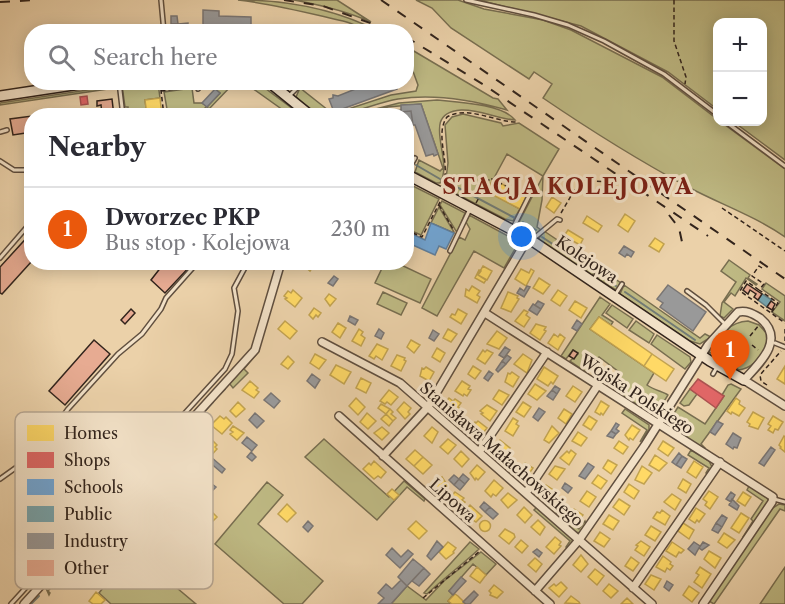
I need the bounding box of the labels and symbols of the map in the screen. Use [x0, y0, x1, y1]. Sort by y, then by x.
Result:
district label: STACJA KOLEJOWA [442, 173, 694, 200]
your location [507, 222, 536, 251]
street label: Kolejowa [552, 231, 622, 287]
pin: 1 [710, 330, 750, 380]
street label: Wojska Polskiego [575, 349, 698, 438]
street label: Stanisława Małachowskiego [416, 377, 588, 531]
legend [15, 412, 213, 589]
text: Homes [64, 423, 118, 443]
text: Shops [64, 450, 110, 470]
street label: Lipowa [426, 474, 481, 526]
text: Schools [64, 477, 123, 497]
text: Public [64, 504, 112, 524]
text: Industry [64, 531, 129, 551]
text: Other [64, 558, 109, 578]

